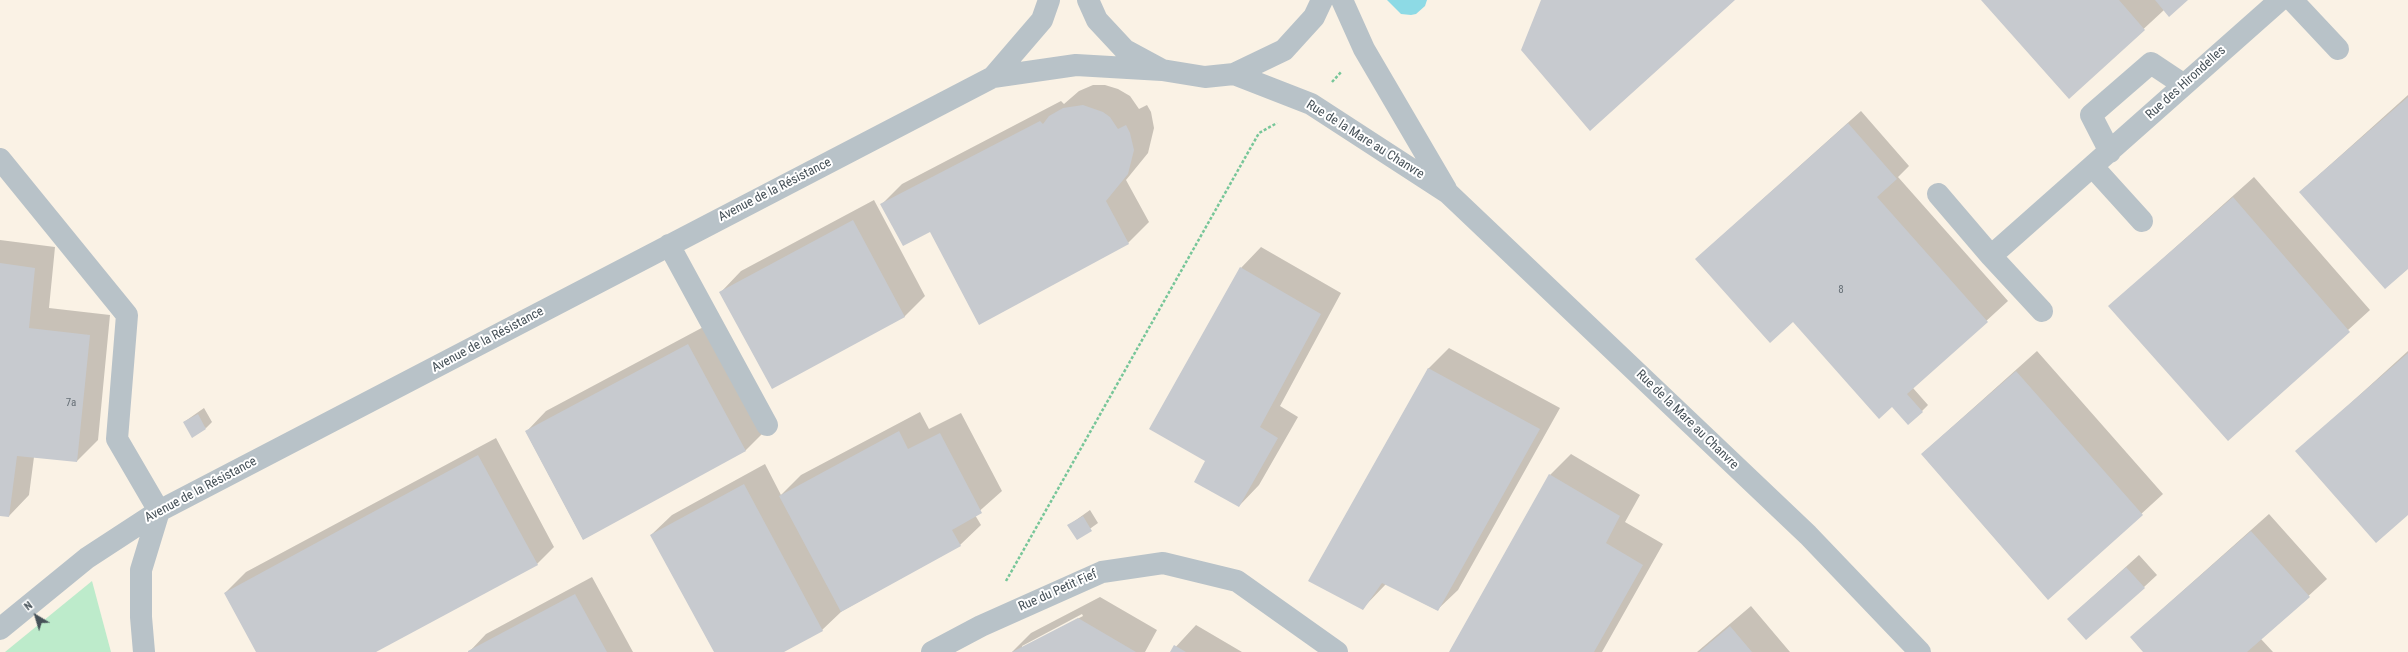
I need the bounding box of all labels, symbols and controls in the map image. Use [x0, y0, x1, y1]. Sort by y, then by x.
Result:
street label: Rue des Hirondelles [2143, 43, 2229, 123]
street label: Rue de la Mare au Chanvre [1303, 97, 1427, 183]
street label: Avenue de la Résistance [716, 155, 834, 225]
house number: 8 [1838, 283, 1844, 297]
street label: Avenue de la Résistance [429, 304, 547, 376]
street label: Rue de la Mare au Chanvre [1633, 367, 1741, 473]
house number: 7a [66, 396, 76, 410]
street label: Avenue de la Résistance [142, 454, 260, 526]
street label: Rue du Petit Fief [1016, 567, 1100, 615]
north arrow [16, 596, 56, 636]
text: N [22, 599, 35, 613]

